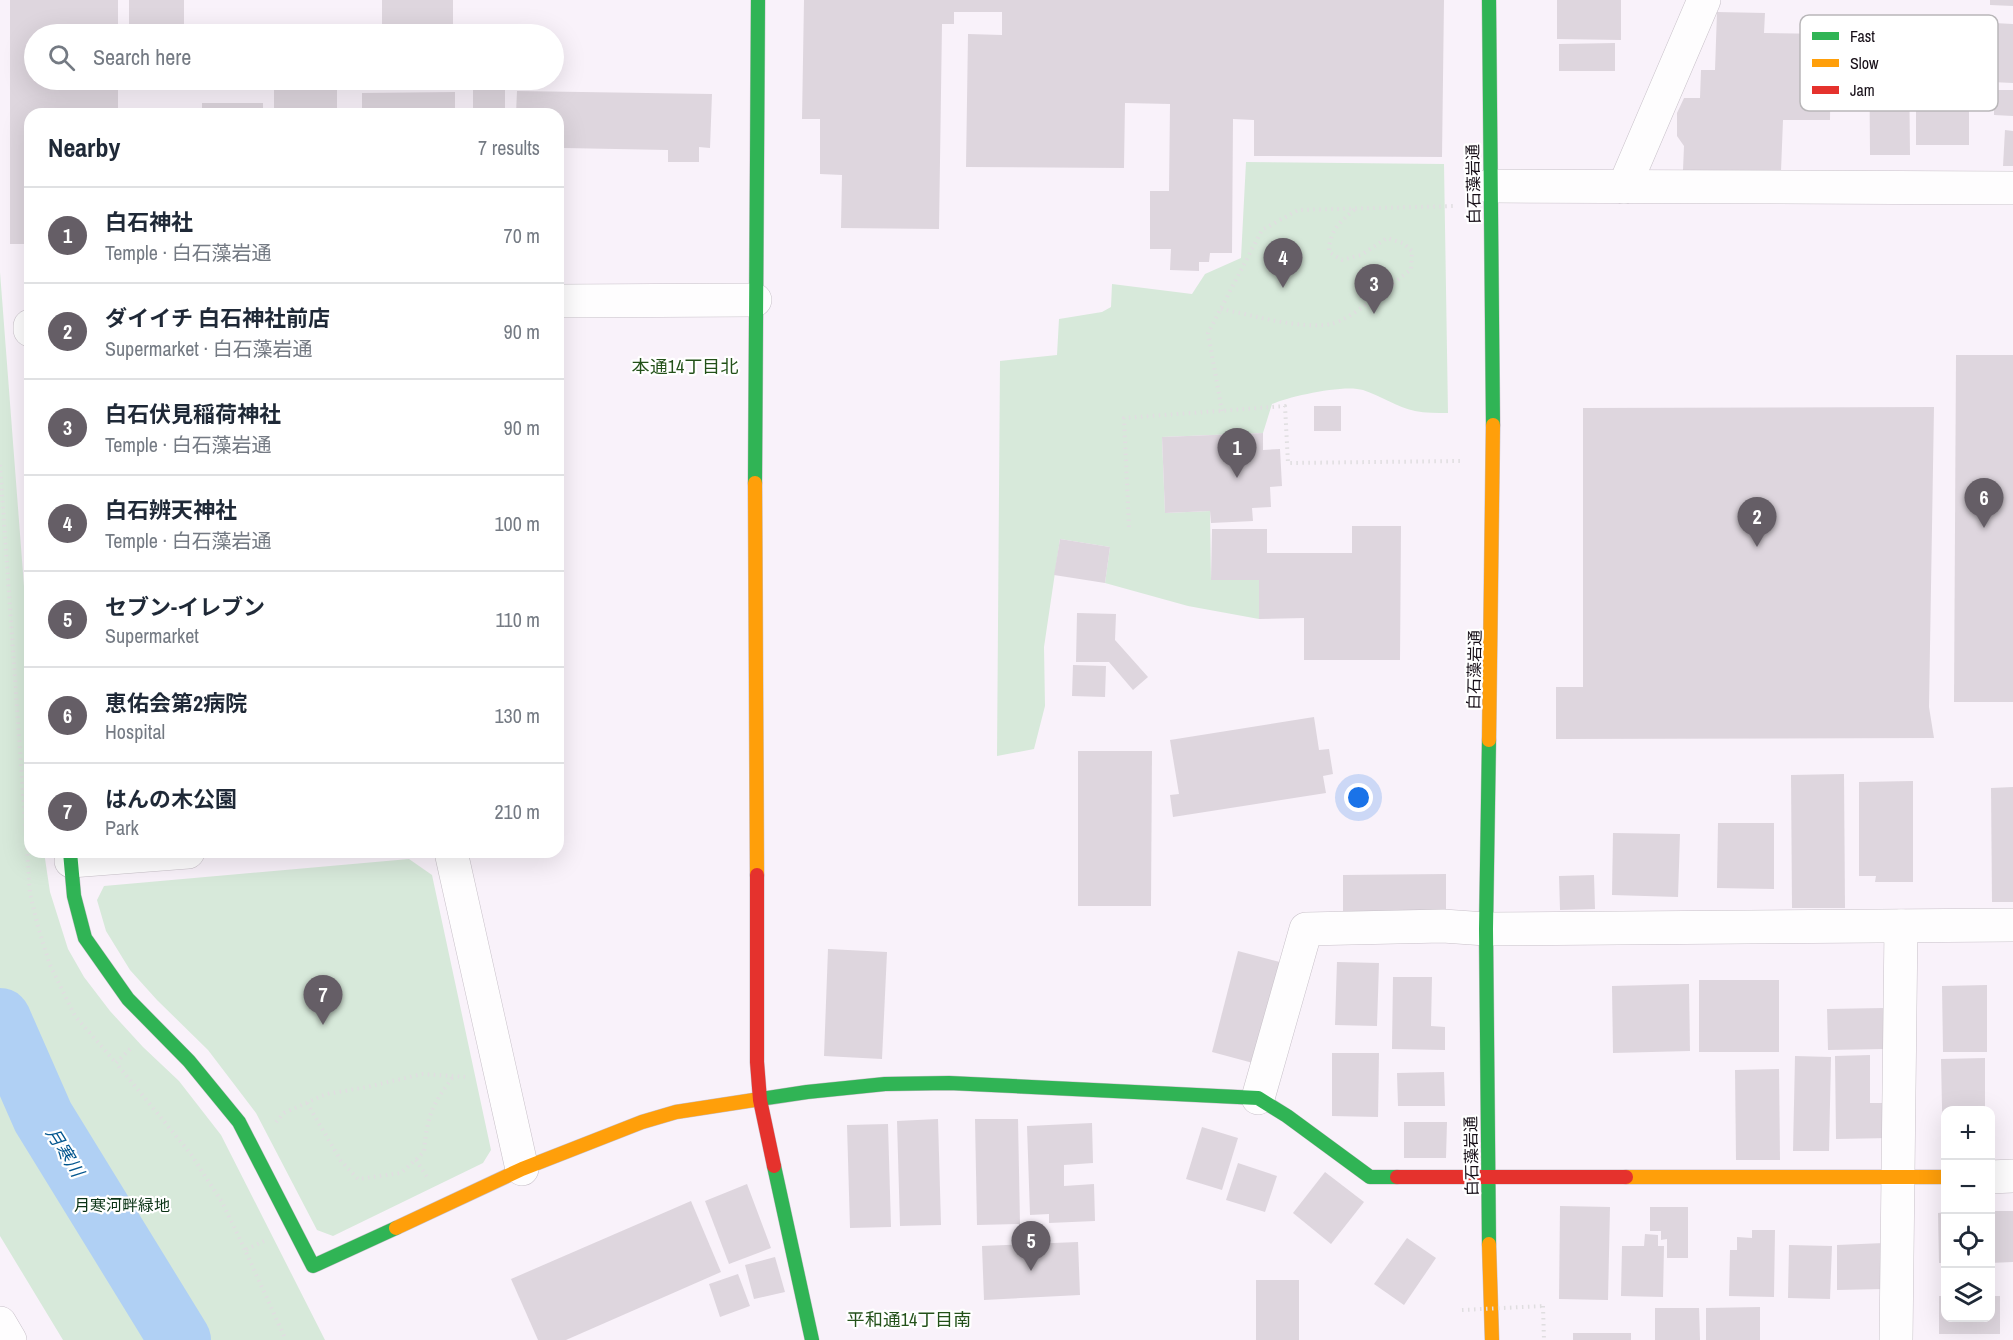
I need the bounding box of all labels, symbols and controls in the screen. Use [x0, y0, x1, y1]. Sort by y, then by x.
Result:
legend [1800, 15, 1998, 111]
search box [24, 24, 564, 90]
text: Fast [1850, 25, 1875, 47]
icon: search [45, 41, 78, 74]
text: Search here [93, 42, 191, 72]
text: Slow [1850, 52, 1879, 74]
text: Jam [1850, 79, 1875, 101]
text: Nearby [48, 130, 120, 165]
text: 7 results [478, 134, 540, 161]
street label: 白石藻岩通 [1461, 144, 1485, 224]
text: 白石神社 [105, 207, 193, 237]
text: 1 [63, 222, 72, 249]
text: 70 m [504, 222, 540, 249]
pin: 4 [1264, 238, 1302, 288]
text: Temple · 白石藻岩通 [105, 239, 272, 266]
pin: 3 [1354, 264, 1394, 314]
text: ダイイチ 白石神社前店 [105, 303, 330, 333]
text: 2 [63, 318, 72, 345]
text: 90 m [504, 318, 540, 345]
text: Supermarket · 白石藻岩通 [105, 335, 313, 362]
district label: 本通14丁目北 [632, 354, 738, 379]
text: 白石伏見稲荷神社 [105, 399, 281, 429]
text: 3 [63, 414, 72, 441]
text: 90 m [504, 414, 540, 441]
pin: 1 [1218, 428, 1256, 478]
text: Temple · 白石藻岩通 [105, 431, 272, 458]
pin: 6 [1964, 478, 2004, 528]
text: 白石辨天神社 [105, 495, 237, 525]
pin: 2 [1738, 498, 1776, 547]
text: 4 [63, 510, 72, 537]
text: 100 m [494, 510, 540, 537]
text: Temple · 白石藻岩通 [105, 527, 272, 554]
text: セブン-イレブン [105, 592, 265, 622]
text: 5 [63, 606, 72, 633]
text: 110 m [496, 606, 540, 633]
text: Supermarket [105, 622, 199, 649]
street label: 白石藻岩通 [1462, 630, 1486, 710]
text: 恵佑会第2病院 [105, 688, 247, 718]
text: 6 [63, 702, 72, 729]
text: 130 m [494, 702, 540, 729]
text: Hospital [105, 718, 165, 745]
your location [1344, 783, 1373, 812]
text: はんの木公園 [105, 784, 237, 814]
text: 7 [63, 798, 72, 825]
text: 210 m [494, 798, 540, 825]
text: Park [105, 814, 139, 841]
pin: 7 [304, 976, 342, 1025]
map controls [1941, 1106, 1995, 1322]
button: + [1941, 1106, 1995, 1160]
street label: 白石藻岩通 [1459, 1116, 1483, 1196]
water label: 月寒川 [40, 1122, 91, 1183]
button: − [1941, 1160, 1995, 1214]
park label: 月寒河畔緑地 [74, 1194, 170, 1216]
button: locate [1941, 1214, 1995, 1268]
pin: 5 [1012, 1222, 1050, 1271]
button: layers [1941, 1268, 1995, 1322]
district label: 平和通14丁目南 [847, 1307, 971, 1332]

